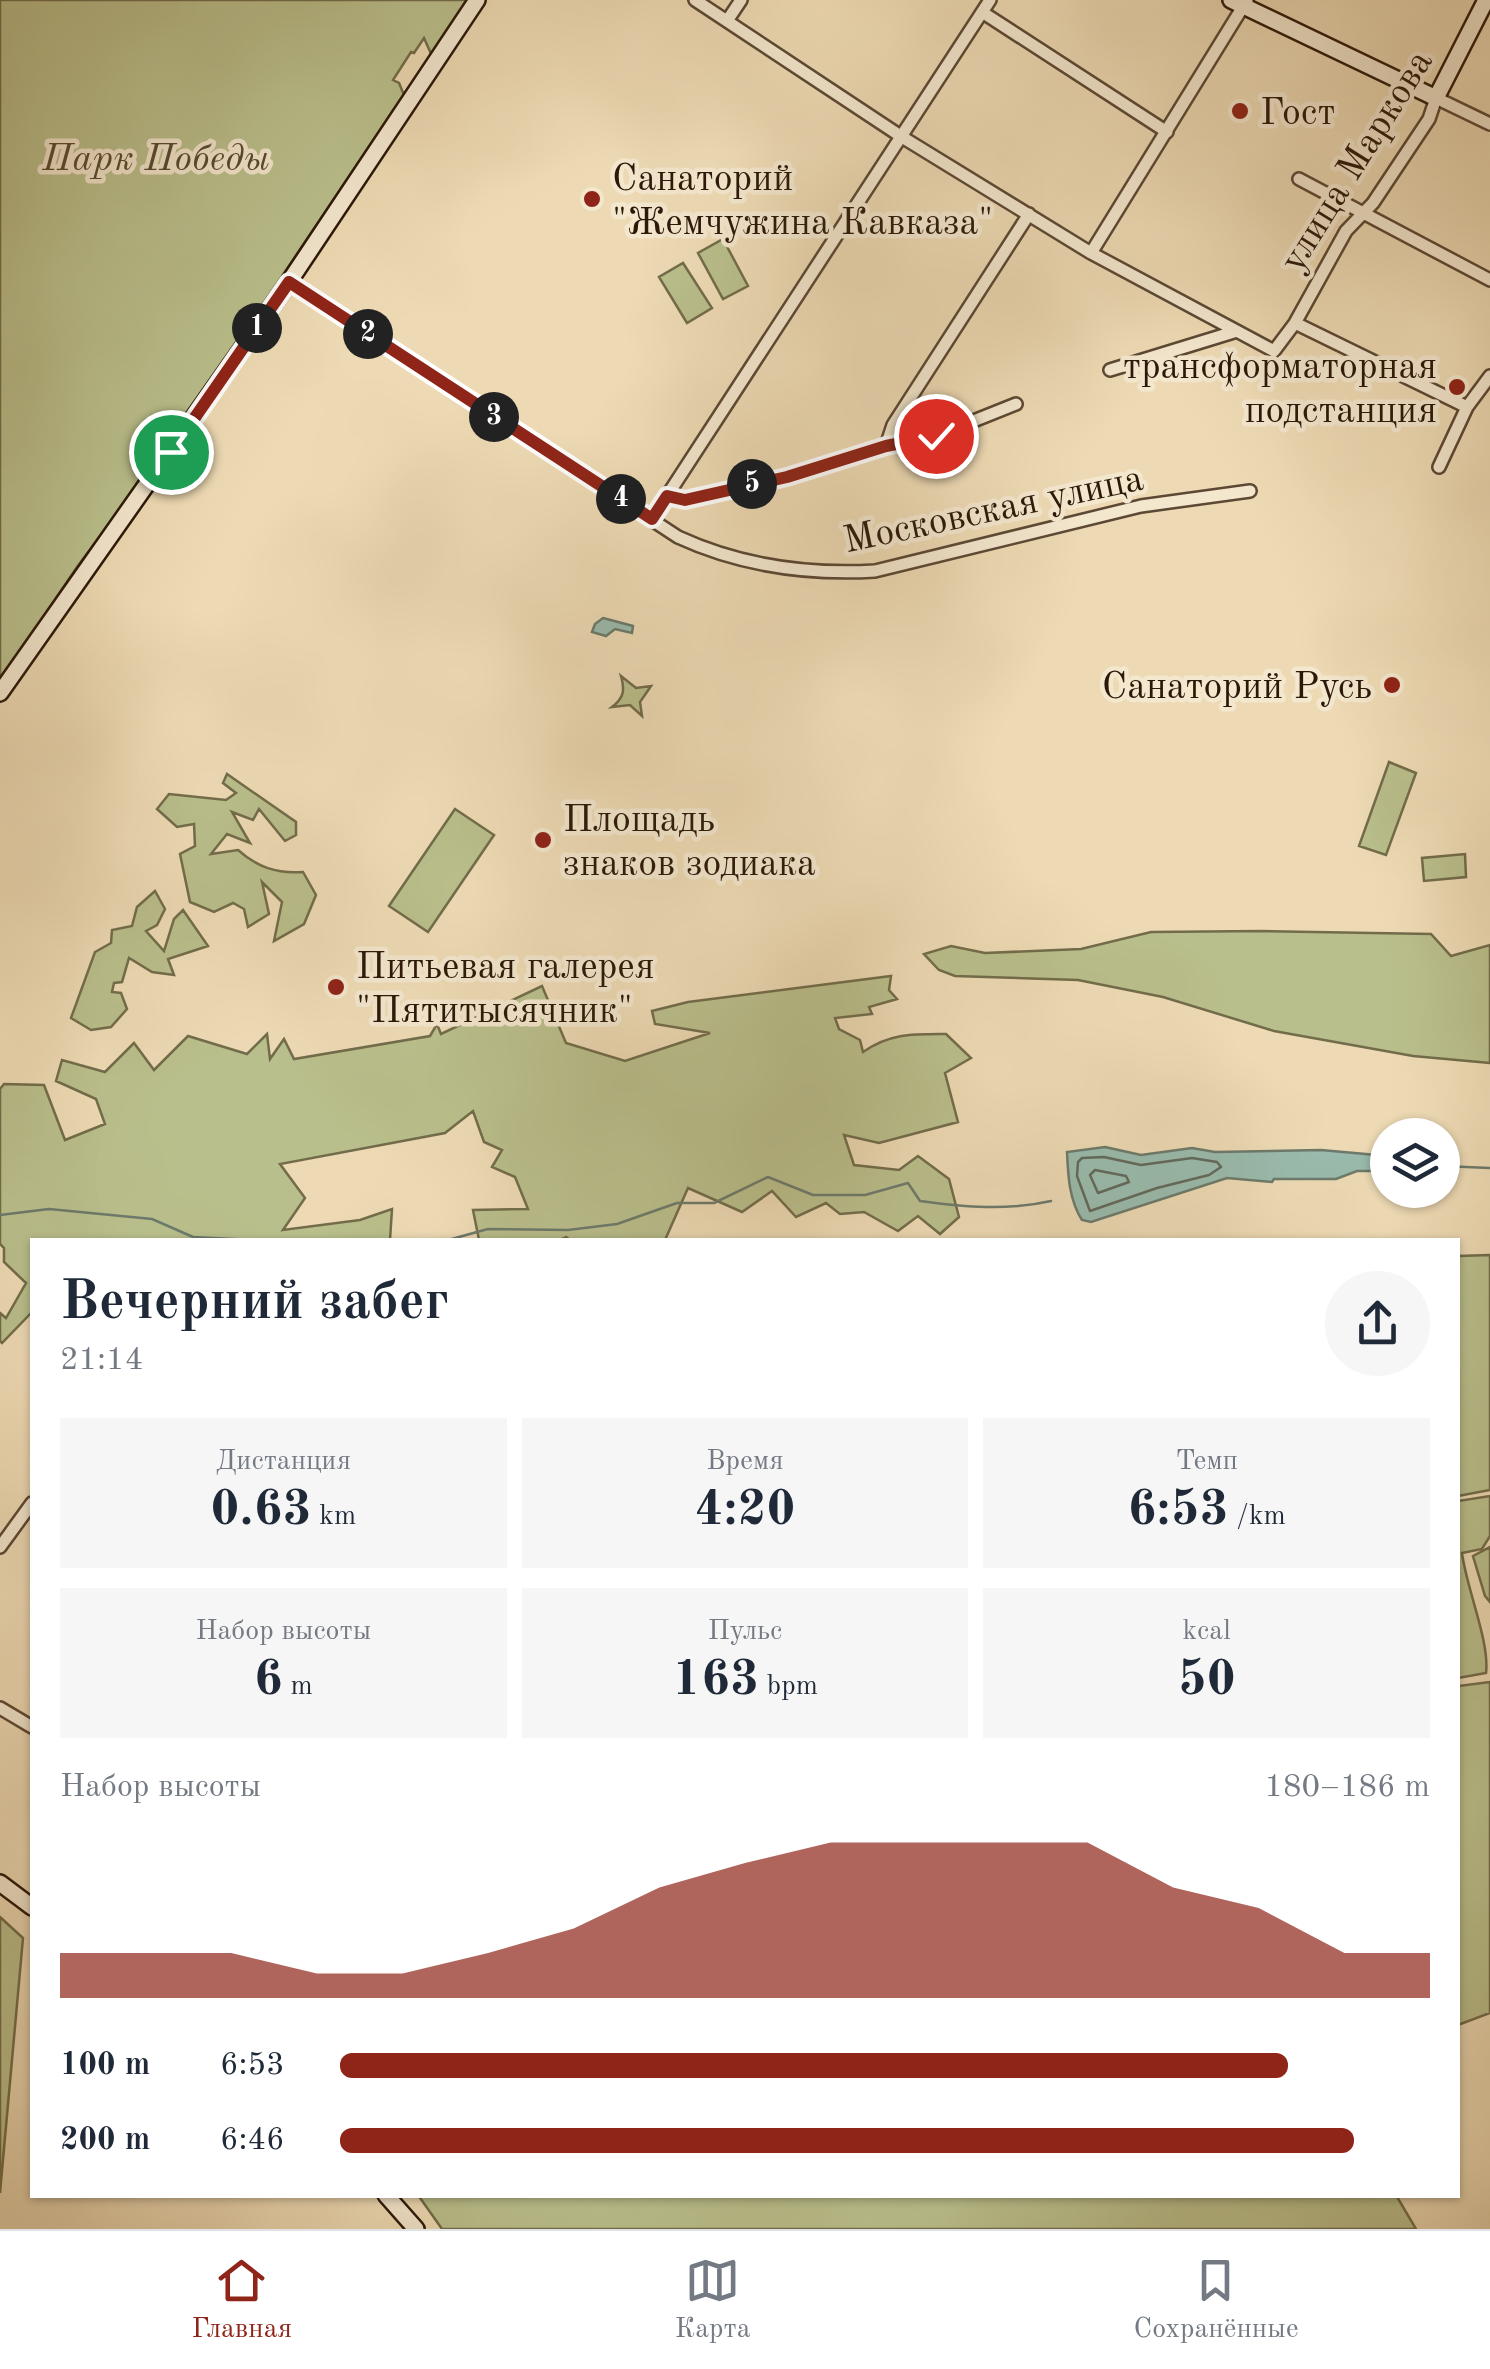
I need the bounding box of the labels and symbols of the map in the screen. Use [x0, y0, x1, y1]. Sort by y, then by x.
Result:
street label: улица Маркова [1274, 44, 1441, 279]
place label: Гост [1260, 95, 1335, 133]
marker: Гост [1229, 100, 1251, 122]
park label: Парк Победы [41, 141, 270, 179]
place label: Санаторий "Жемчужина Кавказа" [612, 161, 993, 243]
marker: Санаторий "Жемчужина Кавказа" [581, 188, 603, 210]
pin: 1 [232, 303, 282, 353]
pin: 2 [343, 309, 393, 359]
place label: трансформаторная подстанция [1123, 349, 1437, 431]
marker: трансформаторная подстанция [1446, 376, 1468, 398]
pin: 3 [469, 392, 519, 442]
pin [894, 394, 979, 479]
pin [129, 410, 214, 495]
pin: 5 [727, 459, 777, 509]
street label: Московская улица [840, 461, 1147, 561]
pin: 4 [596, 474, 646, 524]
place label: Санаторий Русь [1102, 669, 1372, 707]
marker: Санаторий Русь [1381, 674, 1403, 696]
place label: Площадь знаков зодиака [563, 802, 816, 884]
marker: Площадь знаков зодиака [532, 829, 554, 851]
place label: Питьевая галерея "Пятитысячник" [356, 949, 655, 1031]
marker: Питьевая галерея "Пятитысячник" [325, 976, 347, 998]

